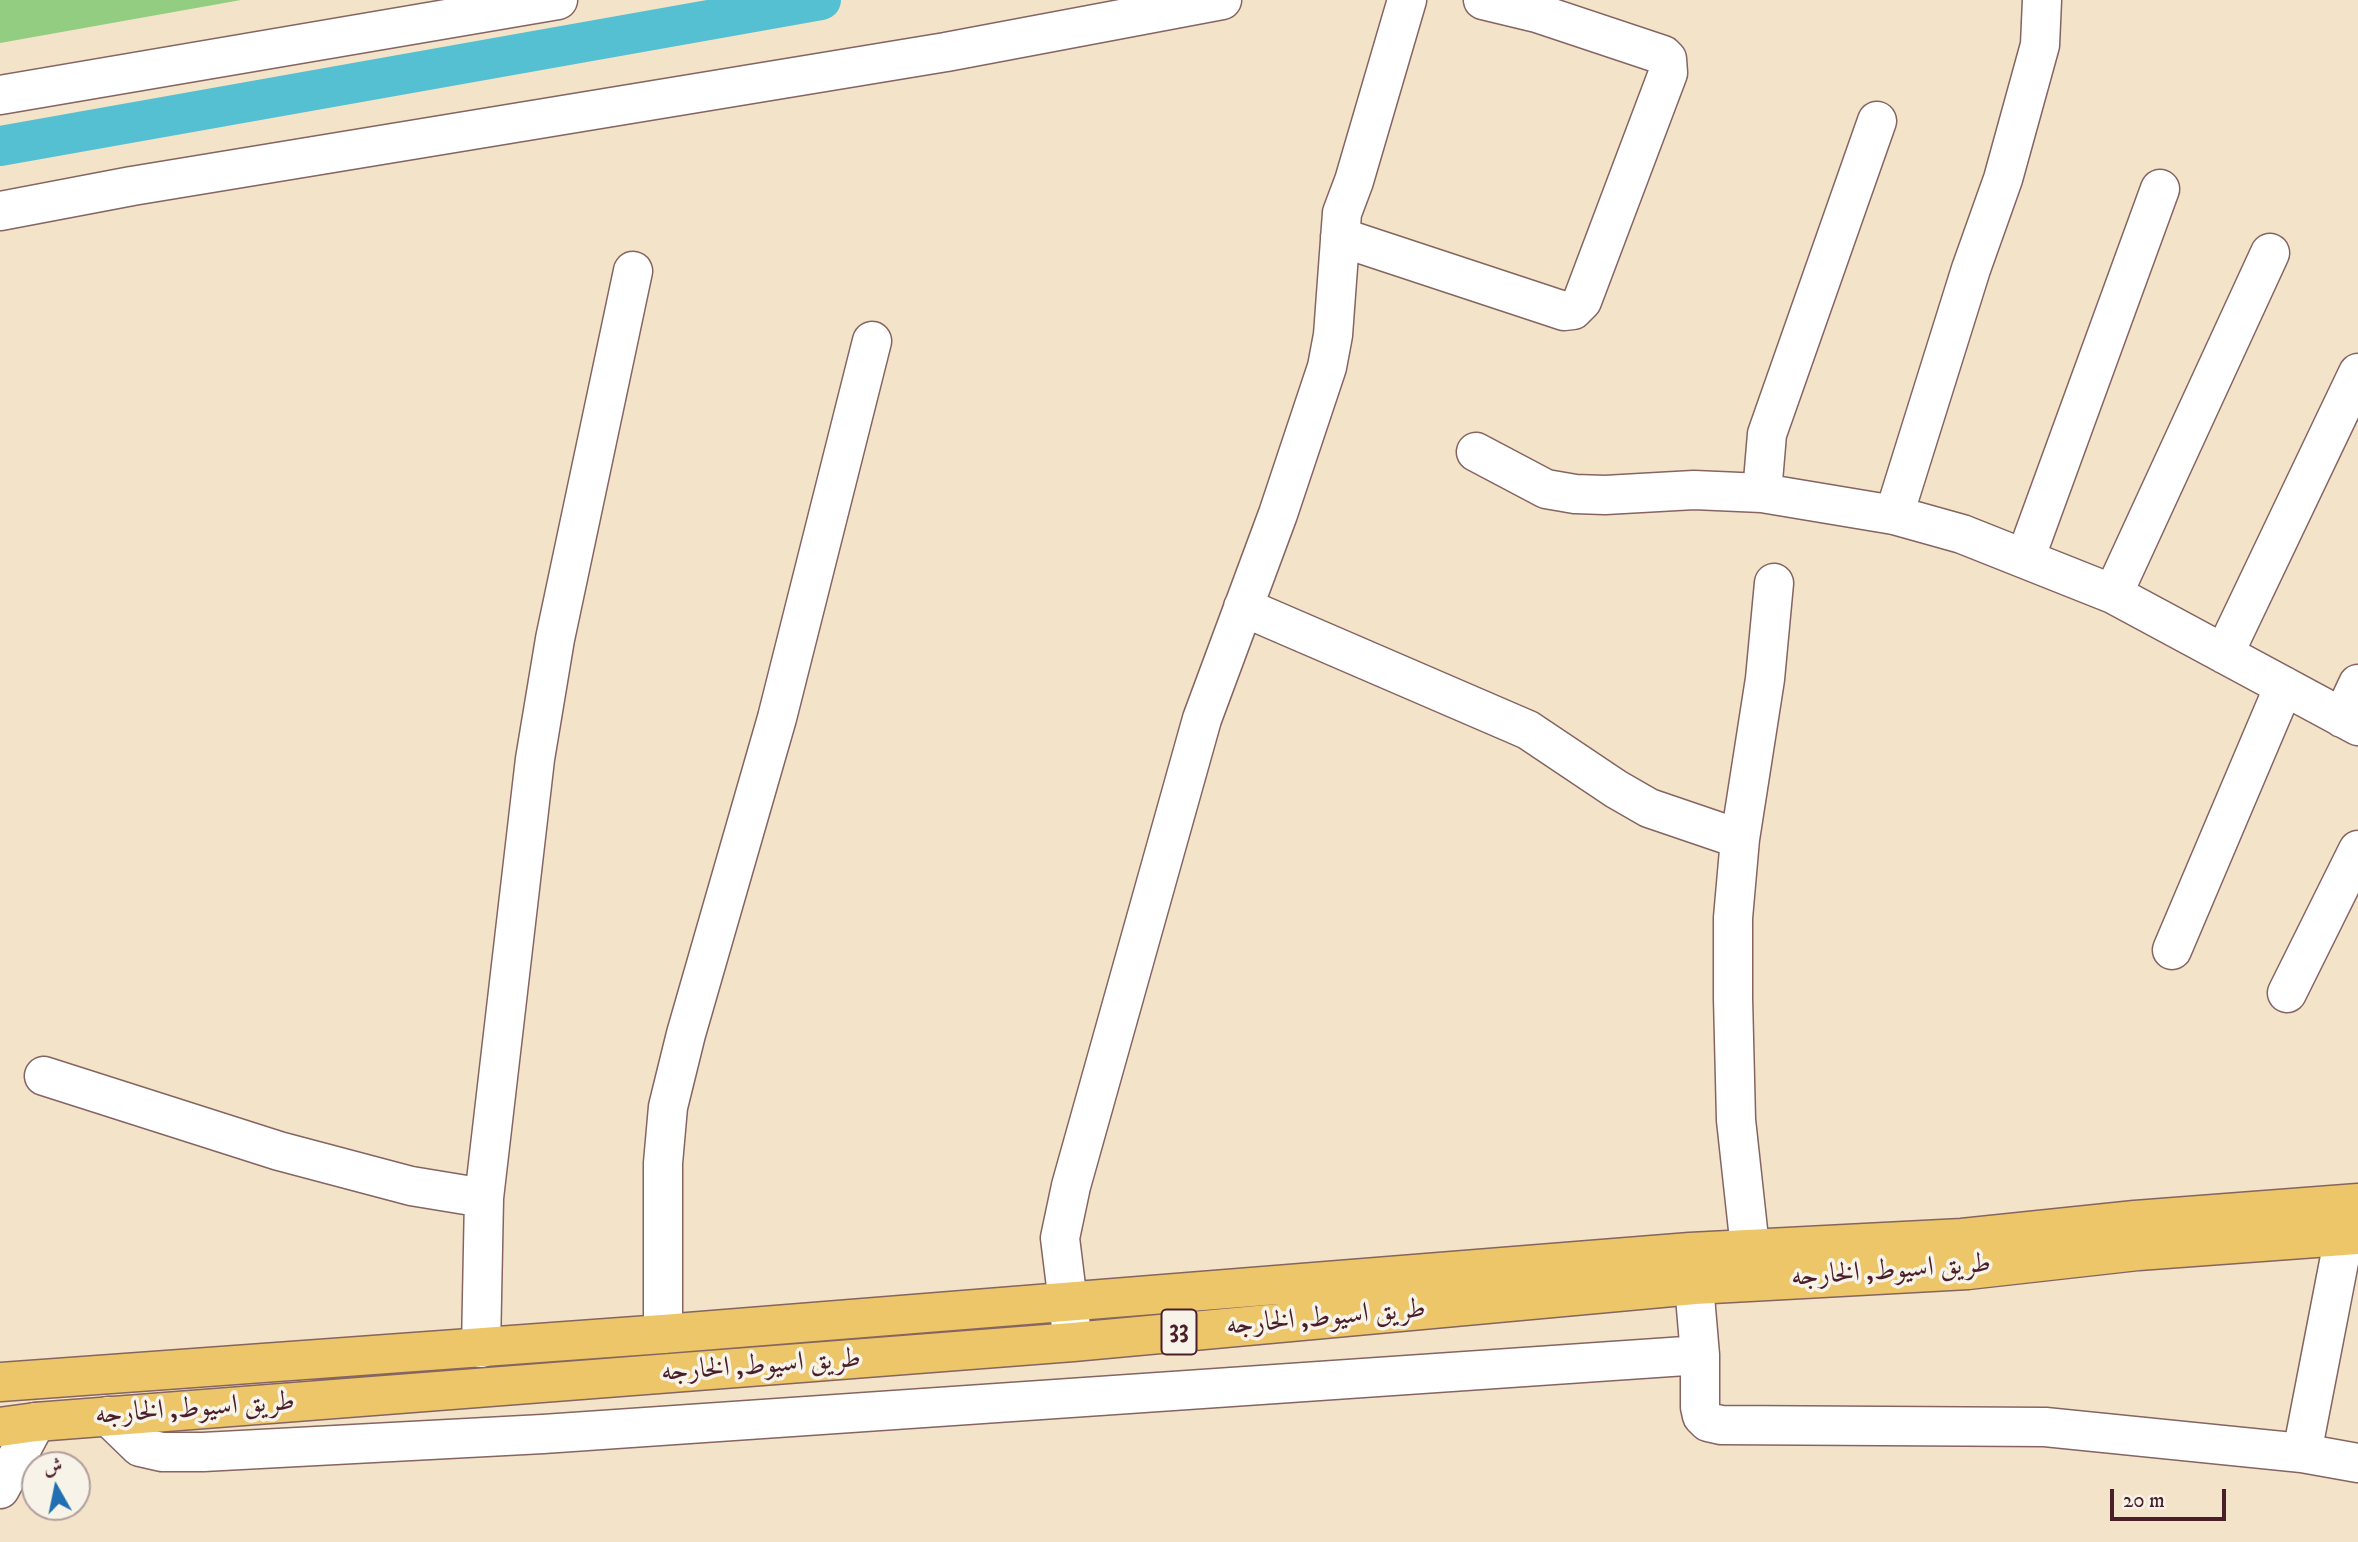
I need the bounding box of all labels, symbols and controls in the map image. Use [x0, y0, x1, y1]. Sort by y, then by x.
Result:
street label: طريق اسيوط, الخارجه [1790, 1248, 1992, 1296]
street label: طريق اسيوط, الخارجه [1225, 1294, 1427, 1344]
road number: 33 [1162, 1310, 1196, 1354]
street label: طريق اسيوط, الخارجه [660, 1343, 862, 1391]
street label: طريق اسيوط, الخارجه [94, 1386, 296, 1434]
north arrow [21, 1451, 91, 1521]
text: ش [42, 1454, 64, 1480]
scale bar [2113, 1476, 2228, 1520]
text: 20 m [2123, 1488, 2165, 1514]

